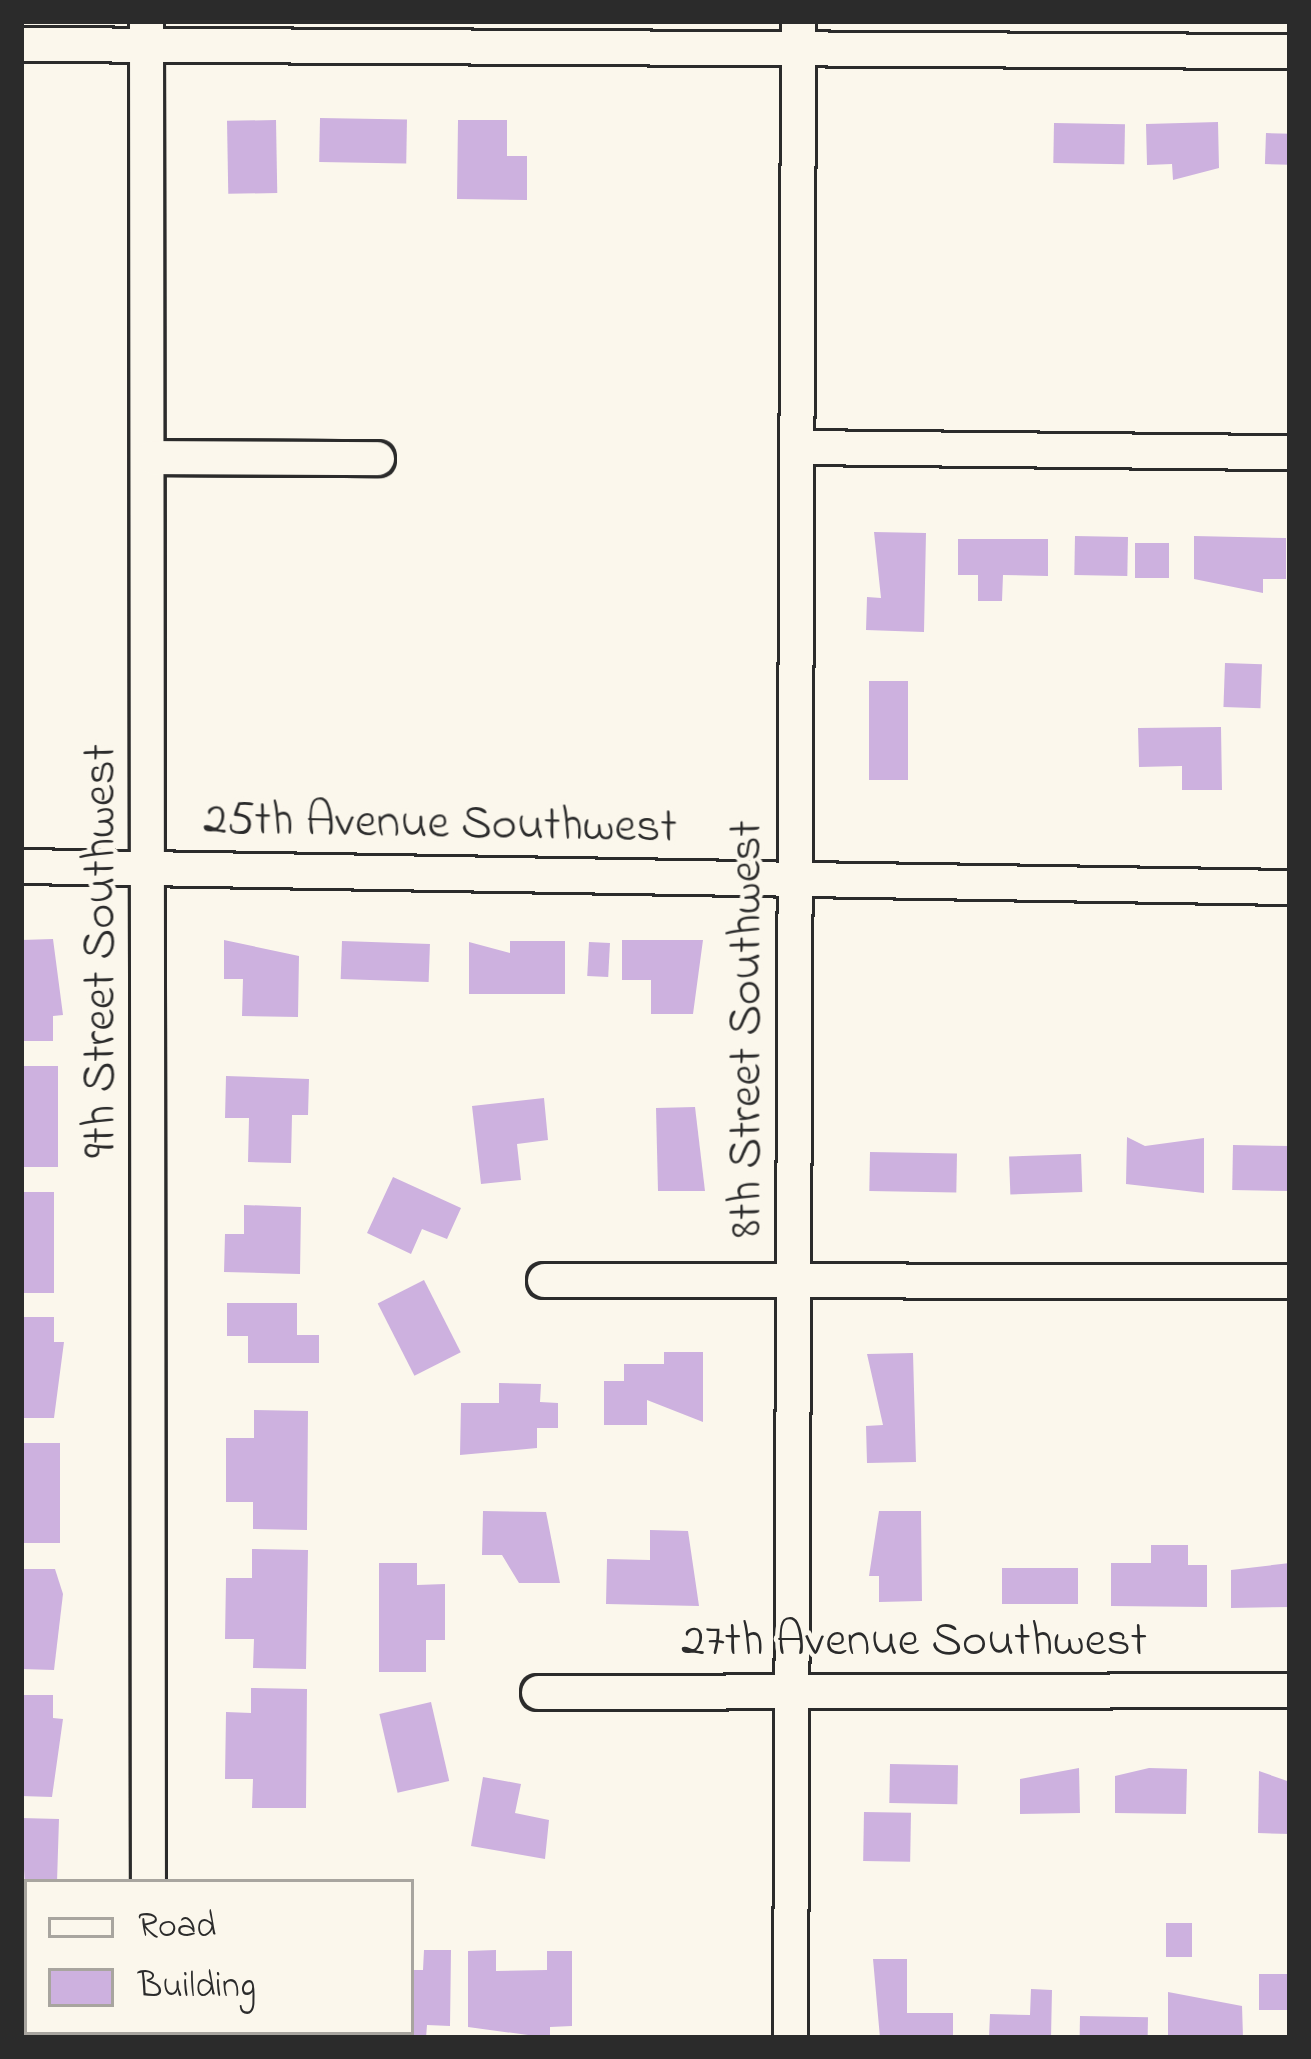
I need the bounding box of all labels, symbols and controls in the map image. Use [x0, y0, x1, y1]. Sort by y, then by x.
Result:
street label: 9th Street Southwest [73, 744, 131, 1158]
street label: 25th Avenue Southwest [203, 792, 677, 858]
street label: 8th Street Southwest [719, 820, 777, 1238]
street label: 27th Avenue Southwest [681, 1614, 1147, 1672]
legend [24, 1879, 414, 2035]
text: Road [138, 1901, 216, 1954]
text: Building [138, 1961, 256, 2014]

